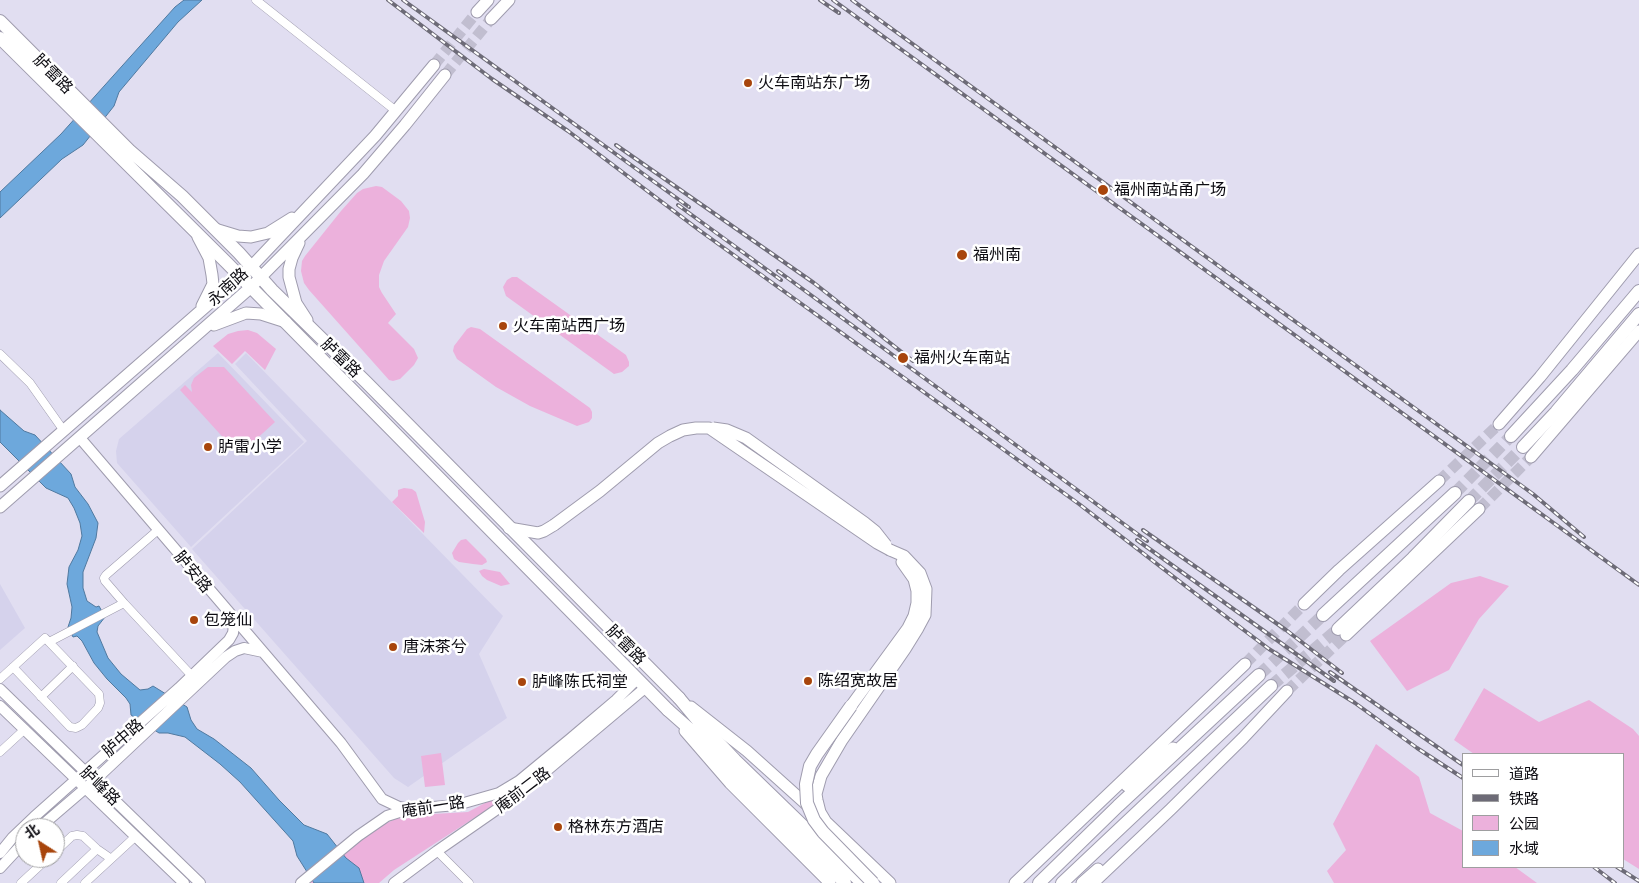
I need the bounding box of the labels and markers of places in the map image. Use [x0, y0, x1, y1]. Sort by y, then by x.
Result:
place label: 火车南站东广场 [758, 73, 870, 93]
marker: 火车南站东广场 [742, 77, 754, 89]
place label: 福州南站甬广场 [1114, 180, 1226, 200]
marker: 福州南站甬广场 [1096, 183, 1110, 197]
place label: 福州南 [973, 245, 1021, 265]
marker: 福州南 [955, 248, 969, 262]
place label: 火车南站西广场 [513, 316, 625, 336]
marker: 火车南站西广场 [497, 320, 509, 332]
place label: 福州火车南站 [914, 348, 1010, 368]
marker: 福州火车南站 [896, 351, 910, 365]
place label: 胪雷小学 [218, 437, 282, 457]
marker: 胪雷小学 [202, 441, 214, 453]
place label: 包笼仙 [204, 610, 252, 630]
marker: 包笼仙 [188, 614, 200, 626]
place label: 唐沫茶兮 [403, 637, 467, 657]
marker: 唐沫茶兮 [387, 641, 399, 653]
place label: 陈绍宽故居 [818, 671, 898, 691]
place label: 胪峰陈氏祠堂 [532, 672, 628, 692]
marker: 陈绍宽故居 [802, 675, 814, 687]
marker: 胪峰陈氏祠堂 [516, 676, 528, 688]
place label: 格林东方酒店 [568, 817, 664, 837]
marker: 格林东方酒店 [552, 821, 564, 833]

